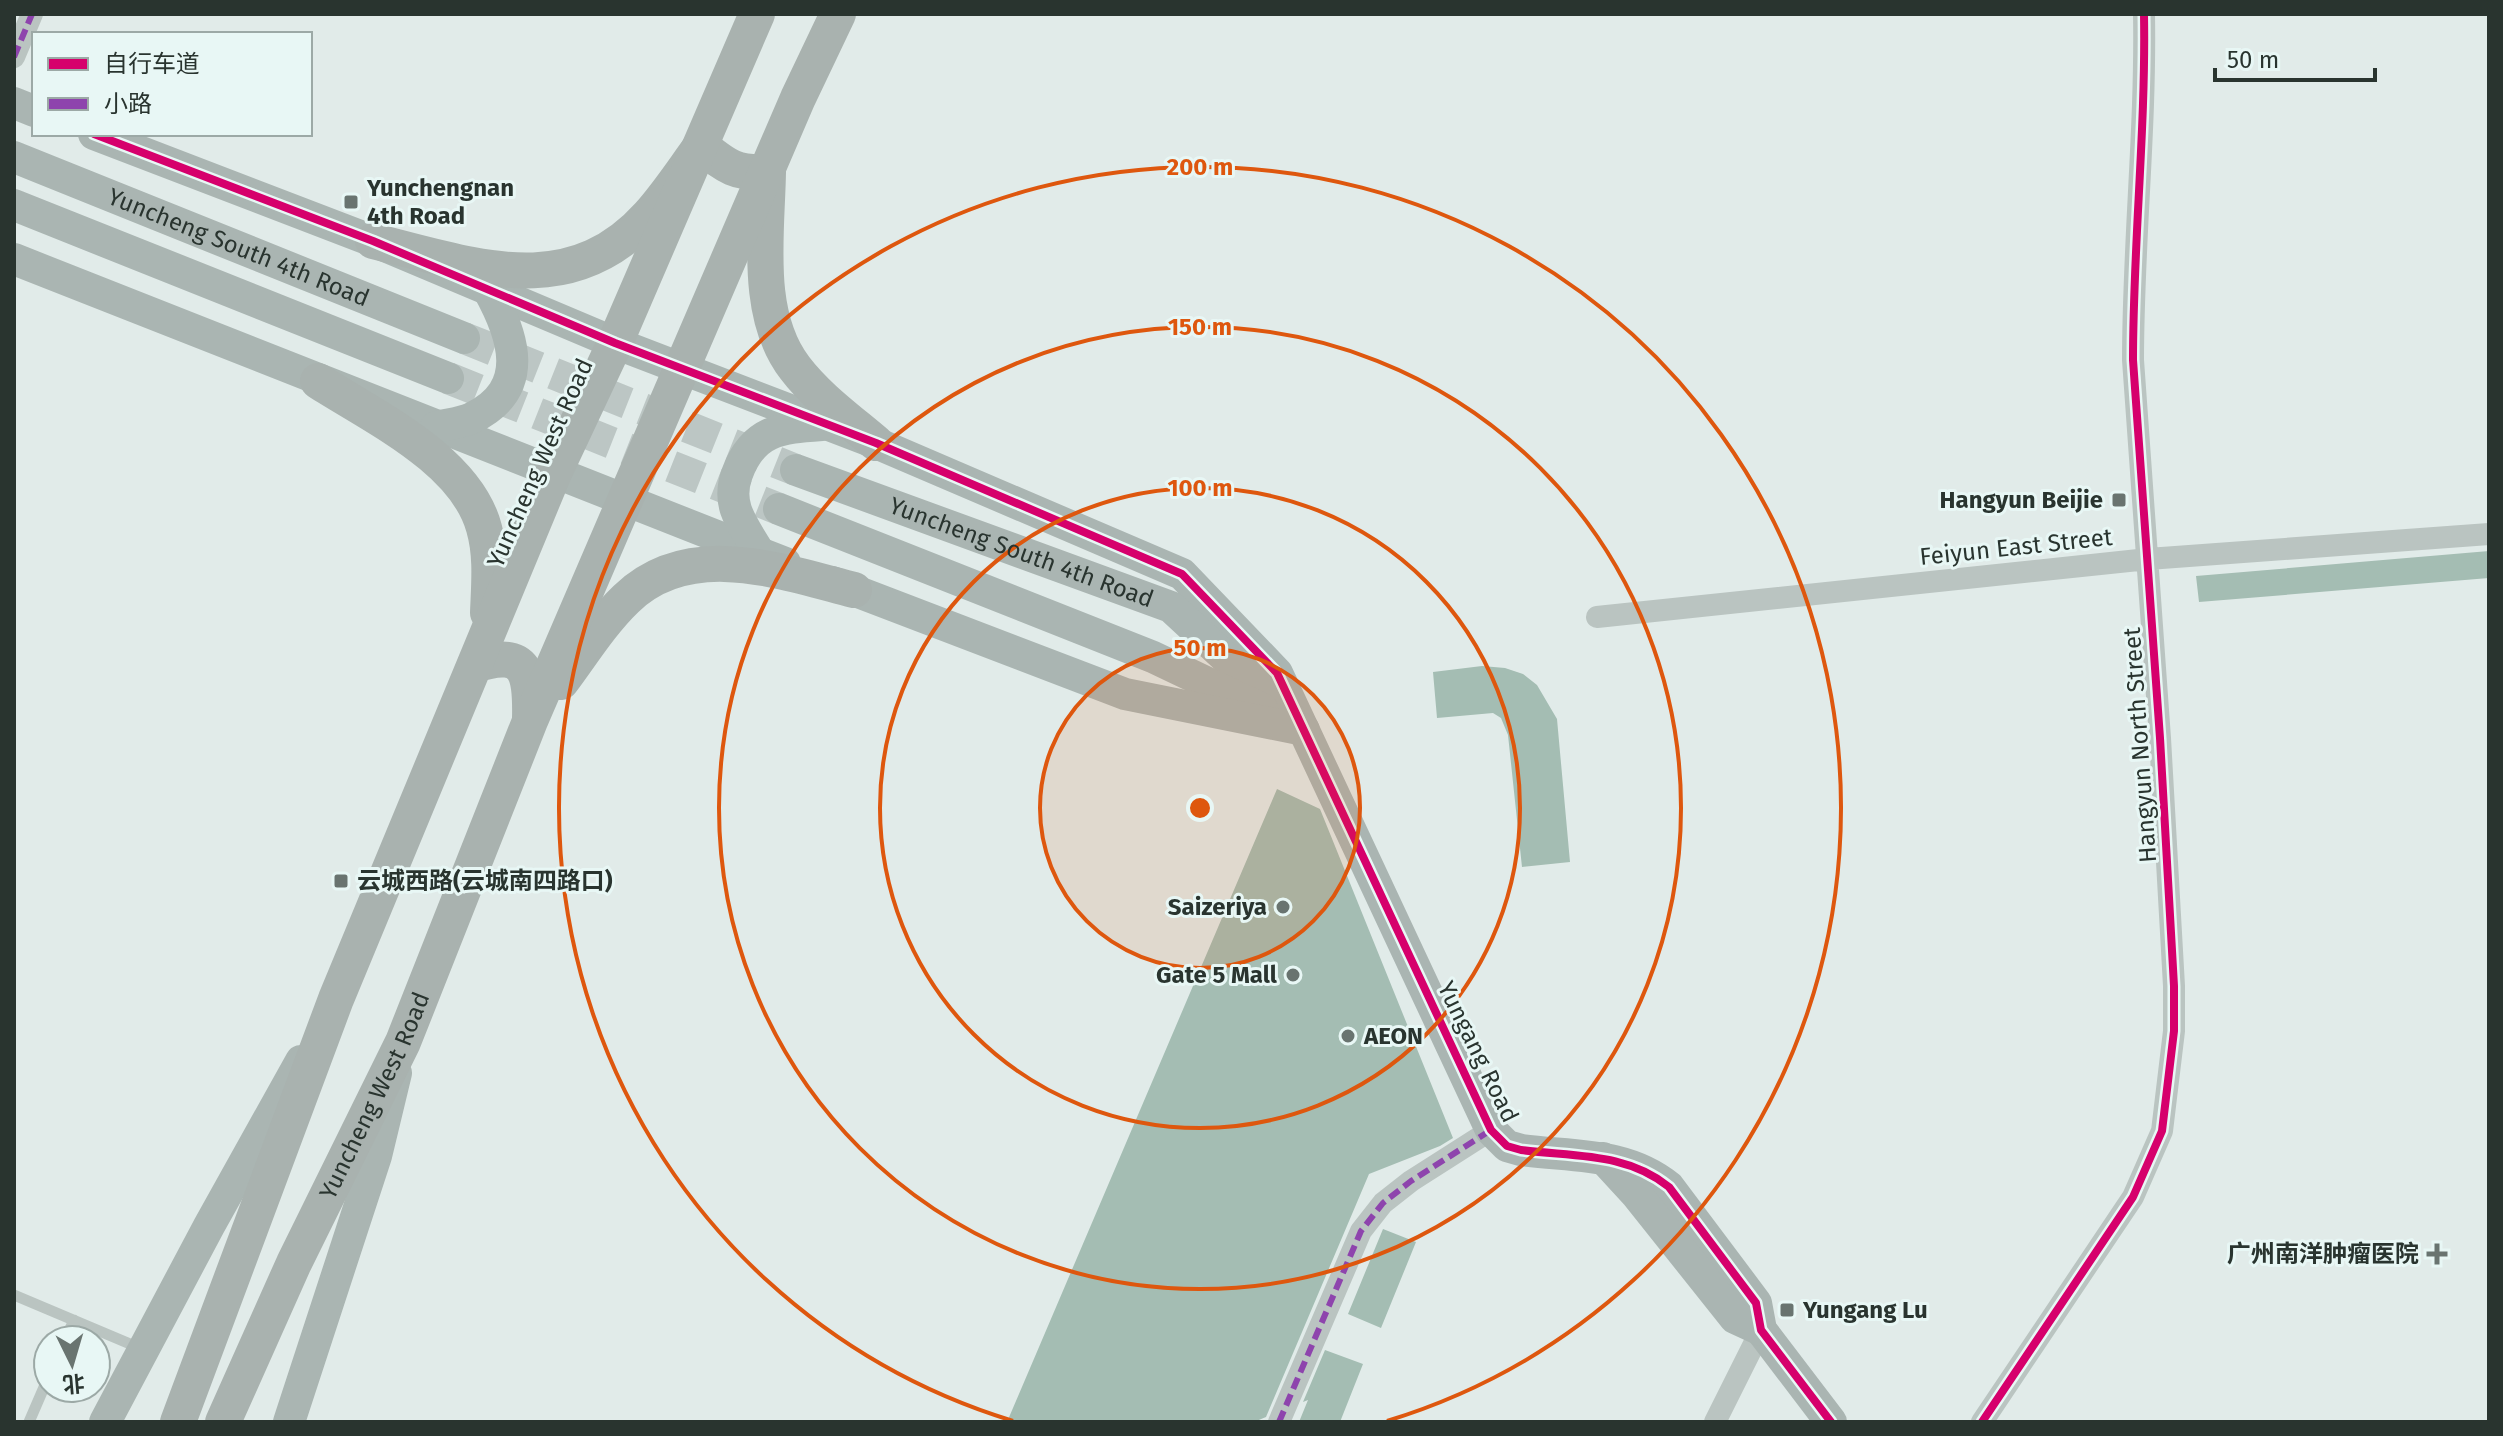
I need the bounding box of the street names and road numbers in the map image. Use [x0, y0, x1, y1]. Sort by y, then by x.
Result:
street label: Yuncheng South 4th Road [104, 182, 373, 312]
street label: Yuncheng West Road [481, 354, 599, 572]
street label: Yuncheng South 4th Road [886, 491, 1157, 613]
street label: Feiyun East Street [1918, 523, 2114, 571]
street label: Hangyun North Street [2118, 626, 2162, 864]
street label: Yungang Road [1432, 977, 1524, 1127]
street label: Yuncheng West Road [314, 988, 435, 1204]

